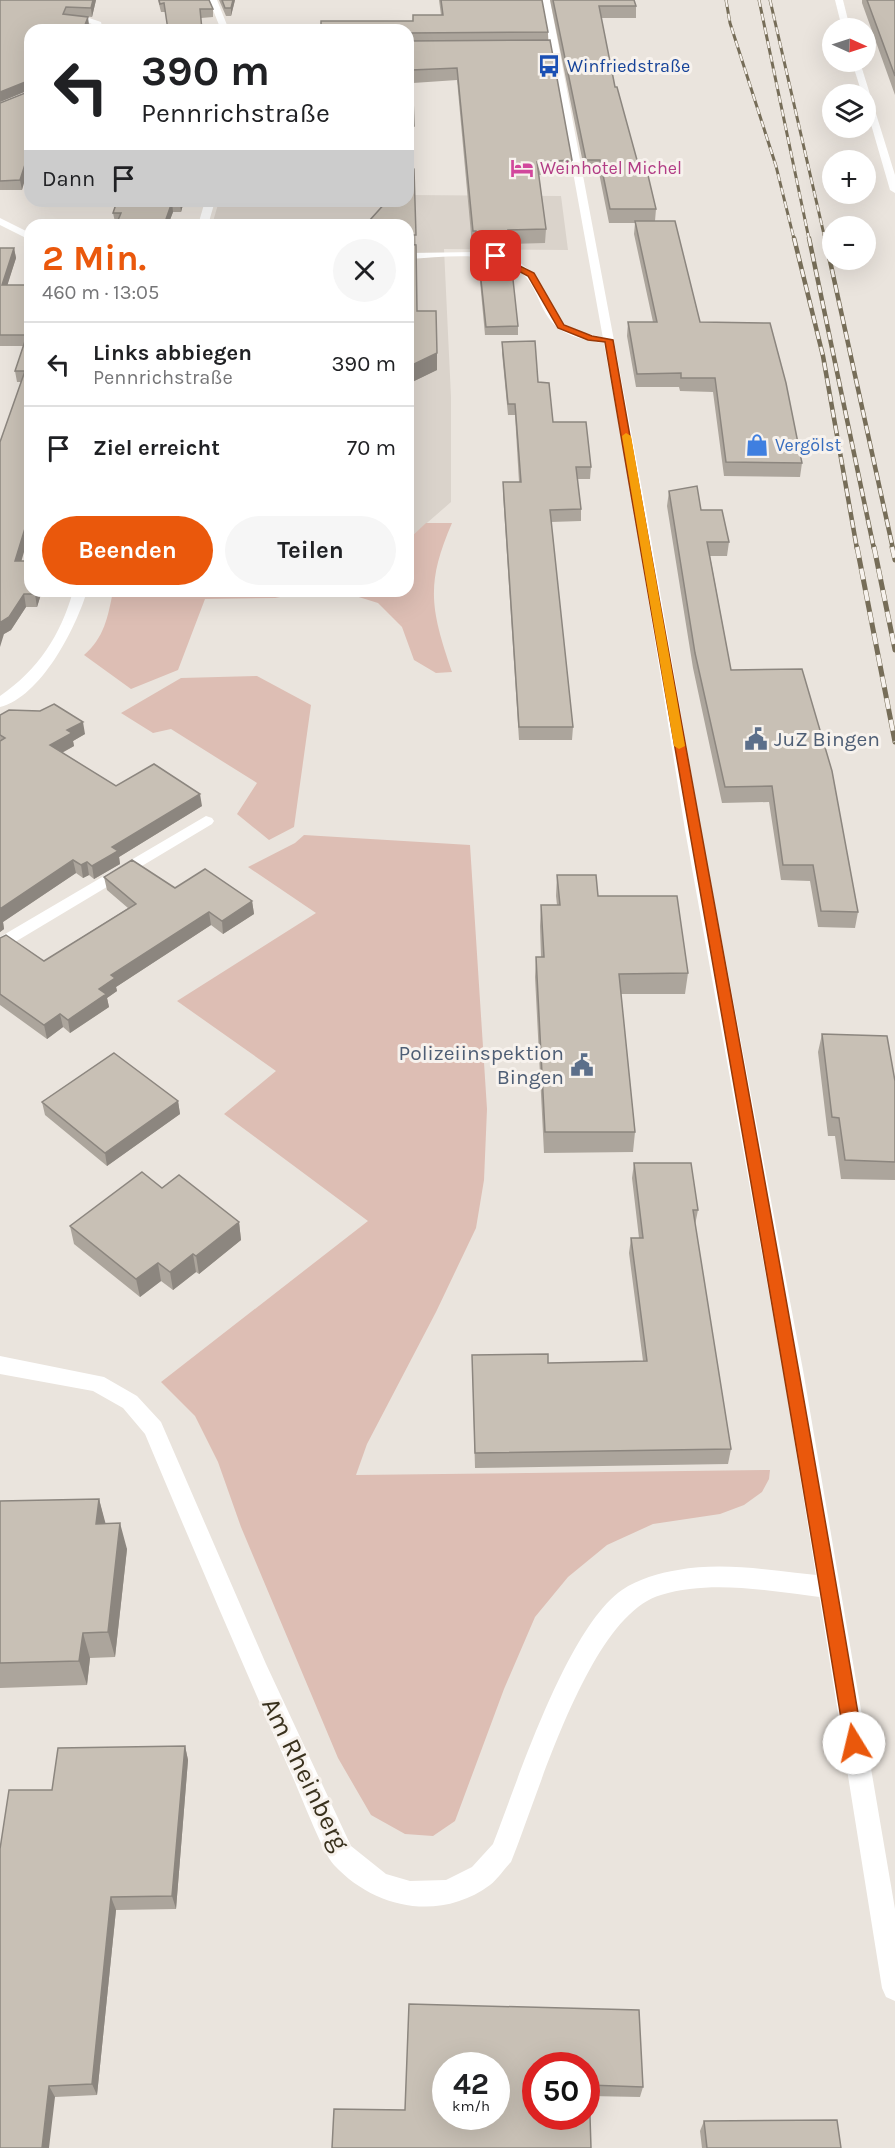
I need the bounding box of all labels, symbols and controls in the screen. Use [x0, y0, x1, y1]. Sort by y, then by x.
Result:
north arrow [822, 18, 876, 72]
map controls [822, 18, 876, 270]
text: 390 m [141, 46, 270, 96]
icon: left [42, 48, 120, 126]
bus stop icon: Winfriedstraße [536, 53, 562, 79]
place label: Winfriedstraße [567, 55, 690, 77]
button: layers [822, 84, 876, 138]
text: Pennrichstraße [141, 97, 330, 129]
button: + [822, 150, 876, 204]
hotel icon: Weinhotel Michel [509, 155, 535, 181]
place label: Weinhotel Michel [540, 157, 682, 179]
icon: arrive [107, 162, 140, 195]
text: Dann [42, 166, 95, 192]
button: − [822, 216, 876, 270]
pin [470, 230, 521, 281]
text: 2 Min. [42, 237, 146, 279]
button: close [333, 239, 396, 302]
icon: arrive [479, 239, 512, 272]
text: 460 m · 13:05 [42, 281, 159, 304]
text: Links abbiegen [93, 340, 252, 366]
icon: left [42, 348, 75, 381]
text: 390 m [331, 351, 396, 377]
text: Pennrichstraße [93, 366, 233, 389]
icon: arrive [42, 432, 75, 465]
shop icon: Vergölst [744, 432, 770, 458]
place label: Vergölst [775, 434, 842, 456]
text: Ziel erreicht [93, 435, 220, 461]
text: 70 m [347, 435, 396, 461]
button: Beenden [42, 516, 213, 585]
button: Teilen [225, 516, 396, 585]
public building icon: JuZ Bingen [743, 726, 769, 752]
place label: JuZ Bingen [774, 727, 880, 751]
place label: Polizeiinspektion Bingen [399, 1041, 564, 1089]
public building icon: Polizeiinspektion Bingen [569, 1052, 595, 1078]
street label: Am Rheinberg [255, 1693, 356, 1856]
position arrow [822, 1711, 886, 1775]
speed limit sign: 50 [522, 2052, 600, 2130]
text: 42 [453, 2066, 489, 2102]
text: km/h [452, 2097, 490, 2115]

